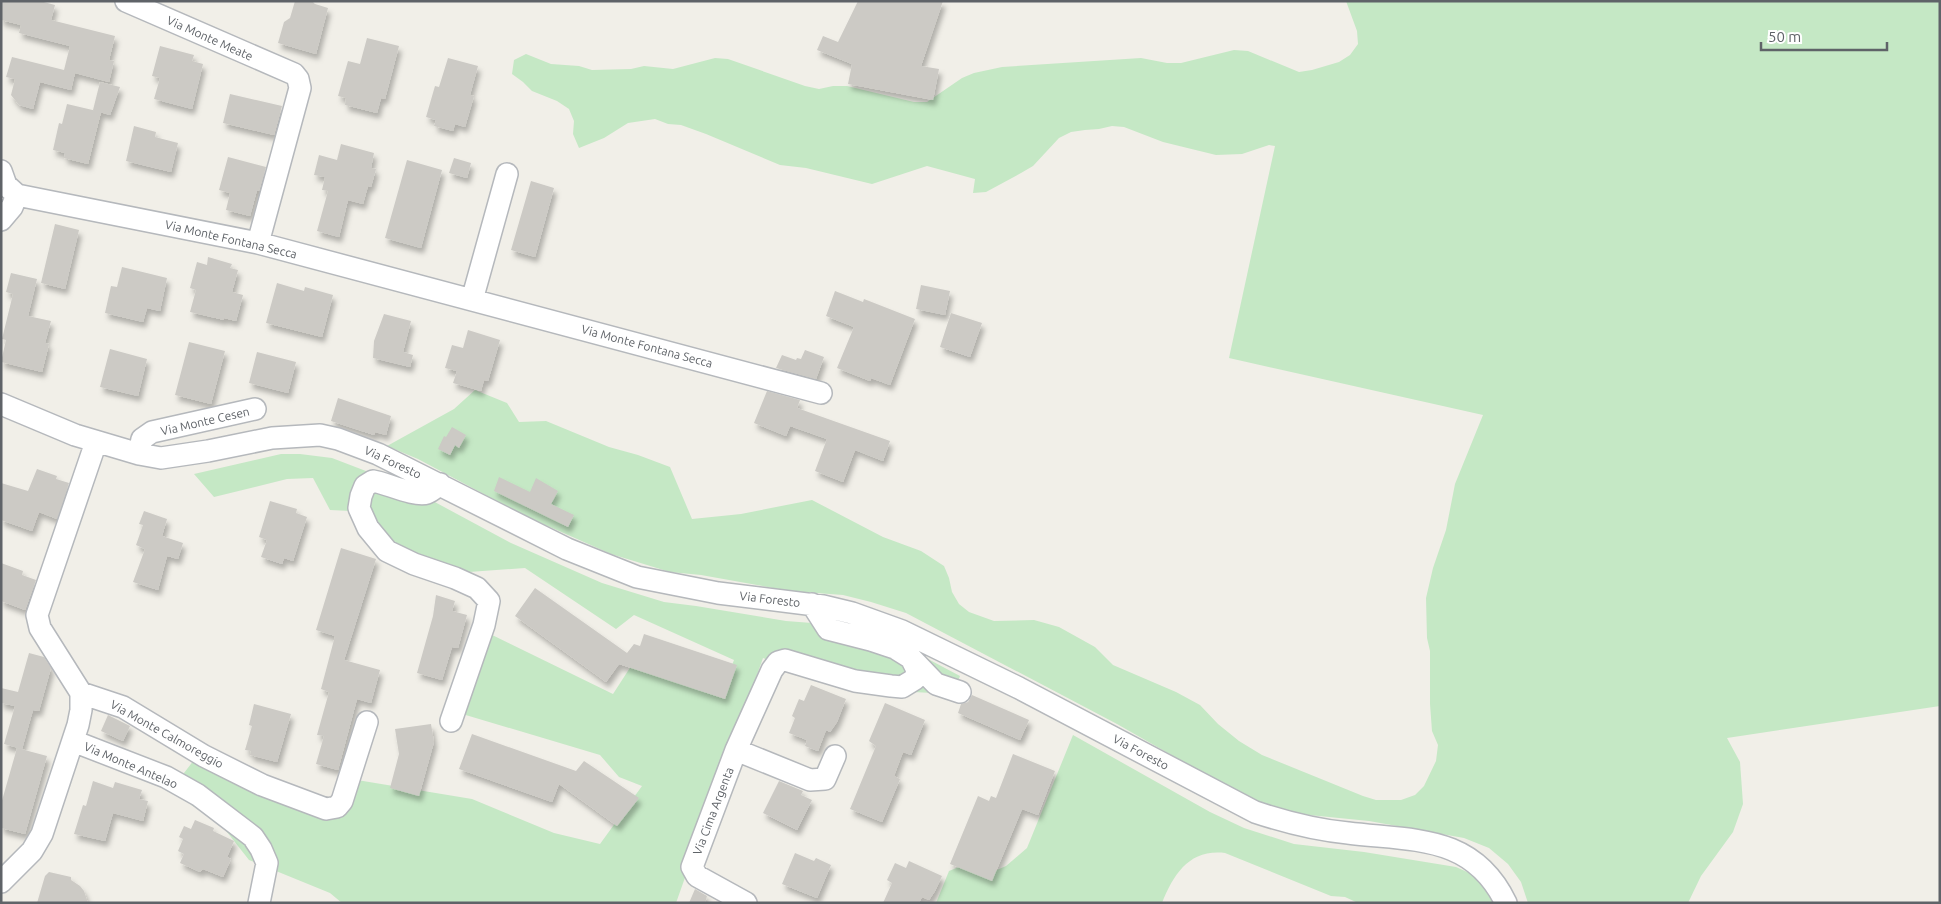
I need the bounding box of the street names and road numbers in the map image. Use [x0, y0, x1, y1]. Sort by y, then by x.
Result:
street label: Via Monte Meate [165, 13, 255, 63]
street label: Via Monte Fontana Secca [164, 217, 298, 261]
street label: Via Monte Fontana Secca [580, 322, 714, 370]
street label: Via Monte Cesen [159, 404, 251, 438]
street label: Via Foresto [362, 443, 424, 481]
street label: Via Foresto [739, 589, 801, 609]
street label: Via Monte Calmoreggio [108, 697, 226, 771]
street label: Via Foresto [1111, 732, 1171, 772]
street label: Via Monte Antelao [82, 739, 180, 791]
street label: Via Cima Argenta [690, 765, 736, 857]

